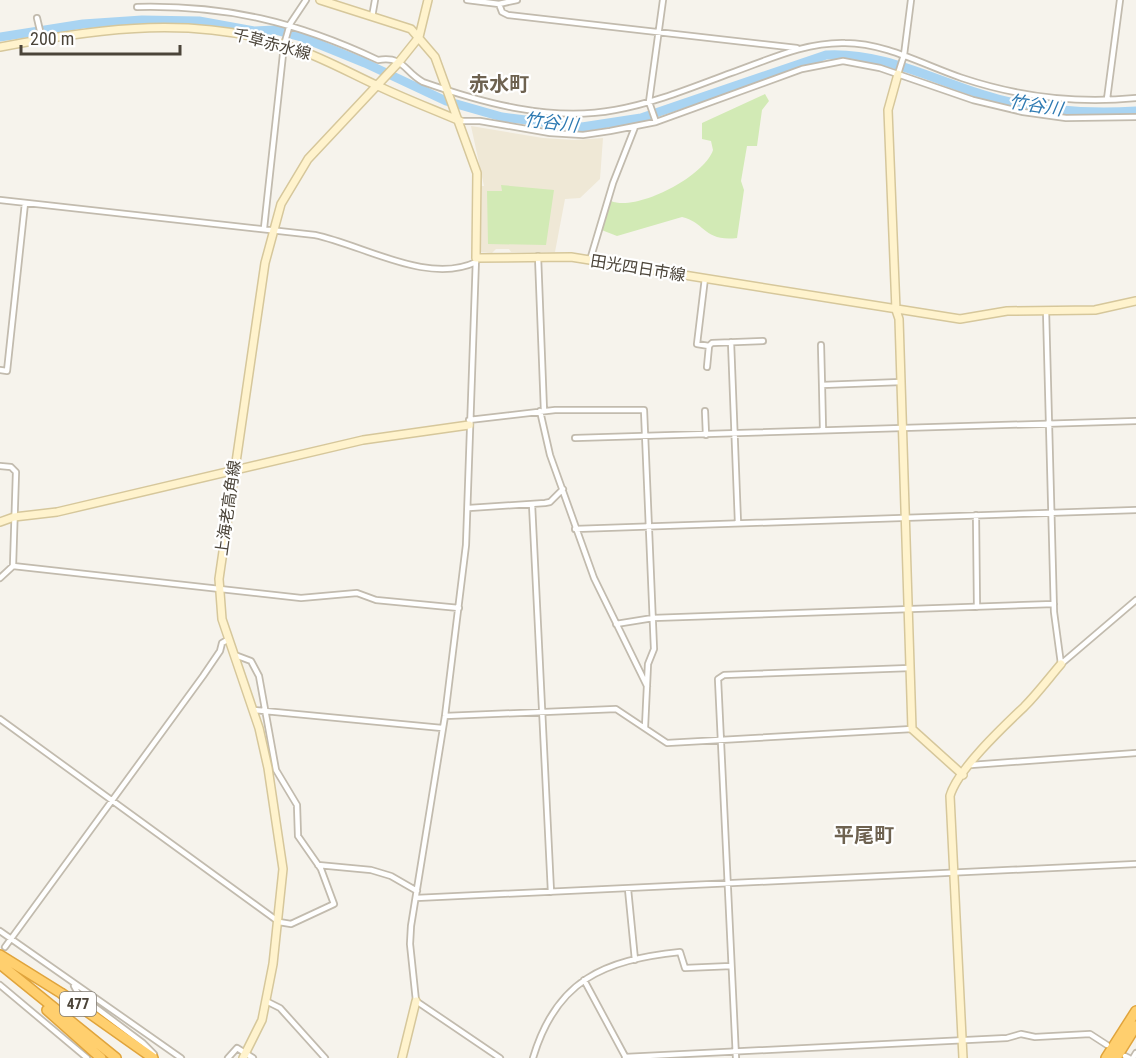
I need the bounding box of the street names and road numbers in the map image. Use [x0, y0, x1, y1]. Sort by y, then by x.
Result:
street label: 千草赤水線 [231, 24, 313, 64]
street label: 田光四日市線 [589, 251, 687, 285]
street label: 上海老高角線 [212, 459, 244, 557]
road number: 477 [60, 992, 96, 1016]

